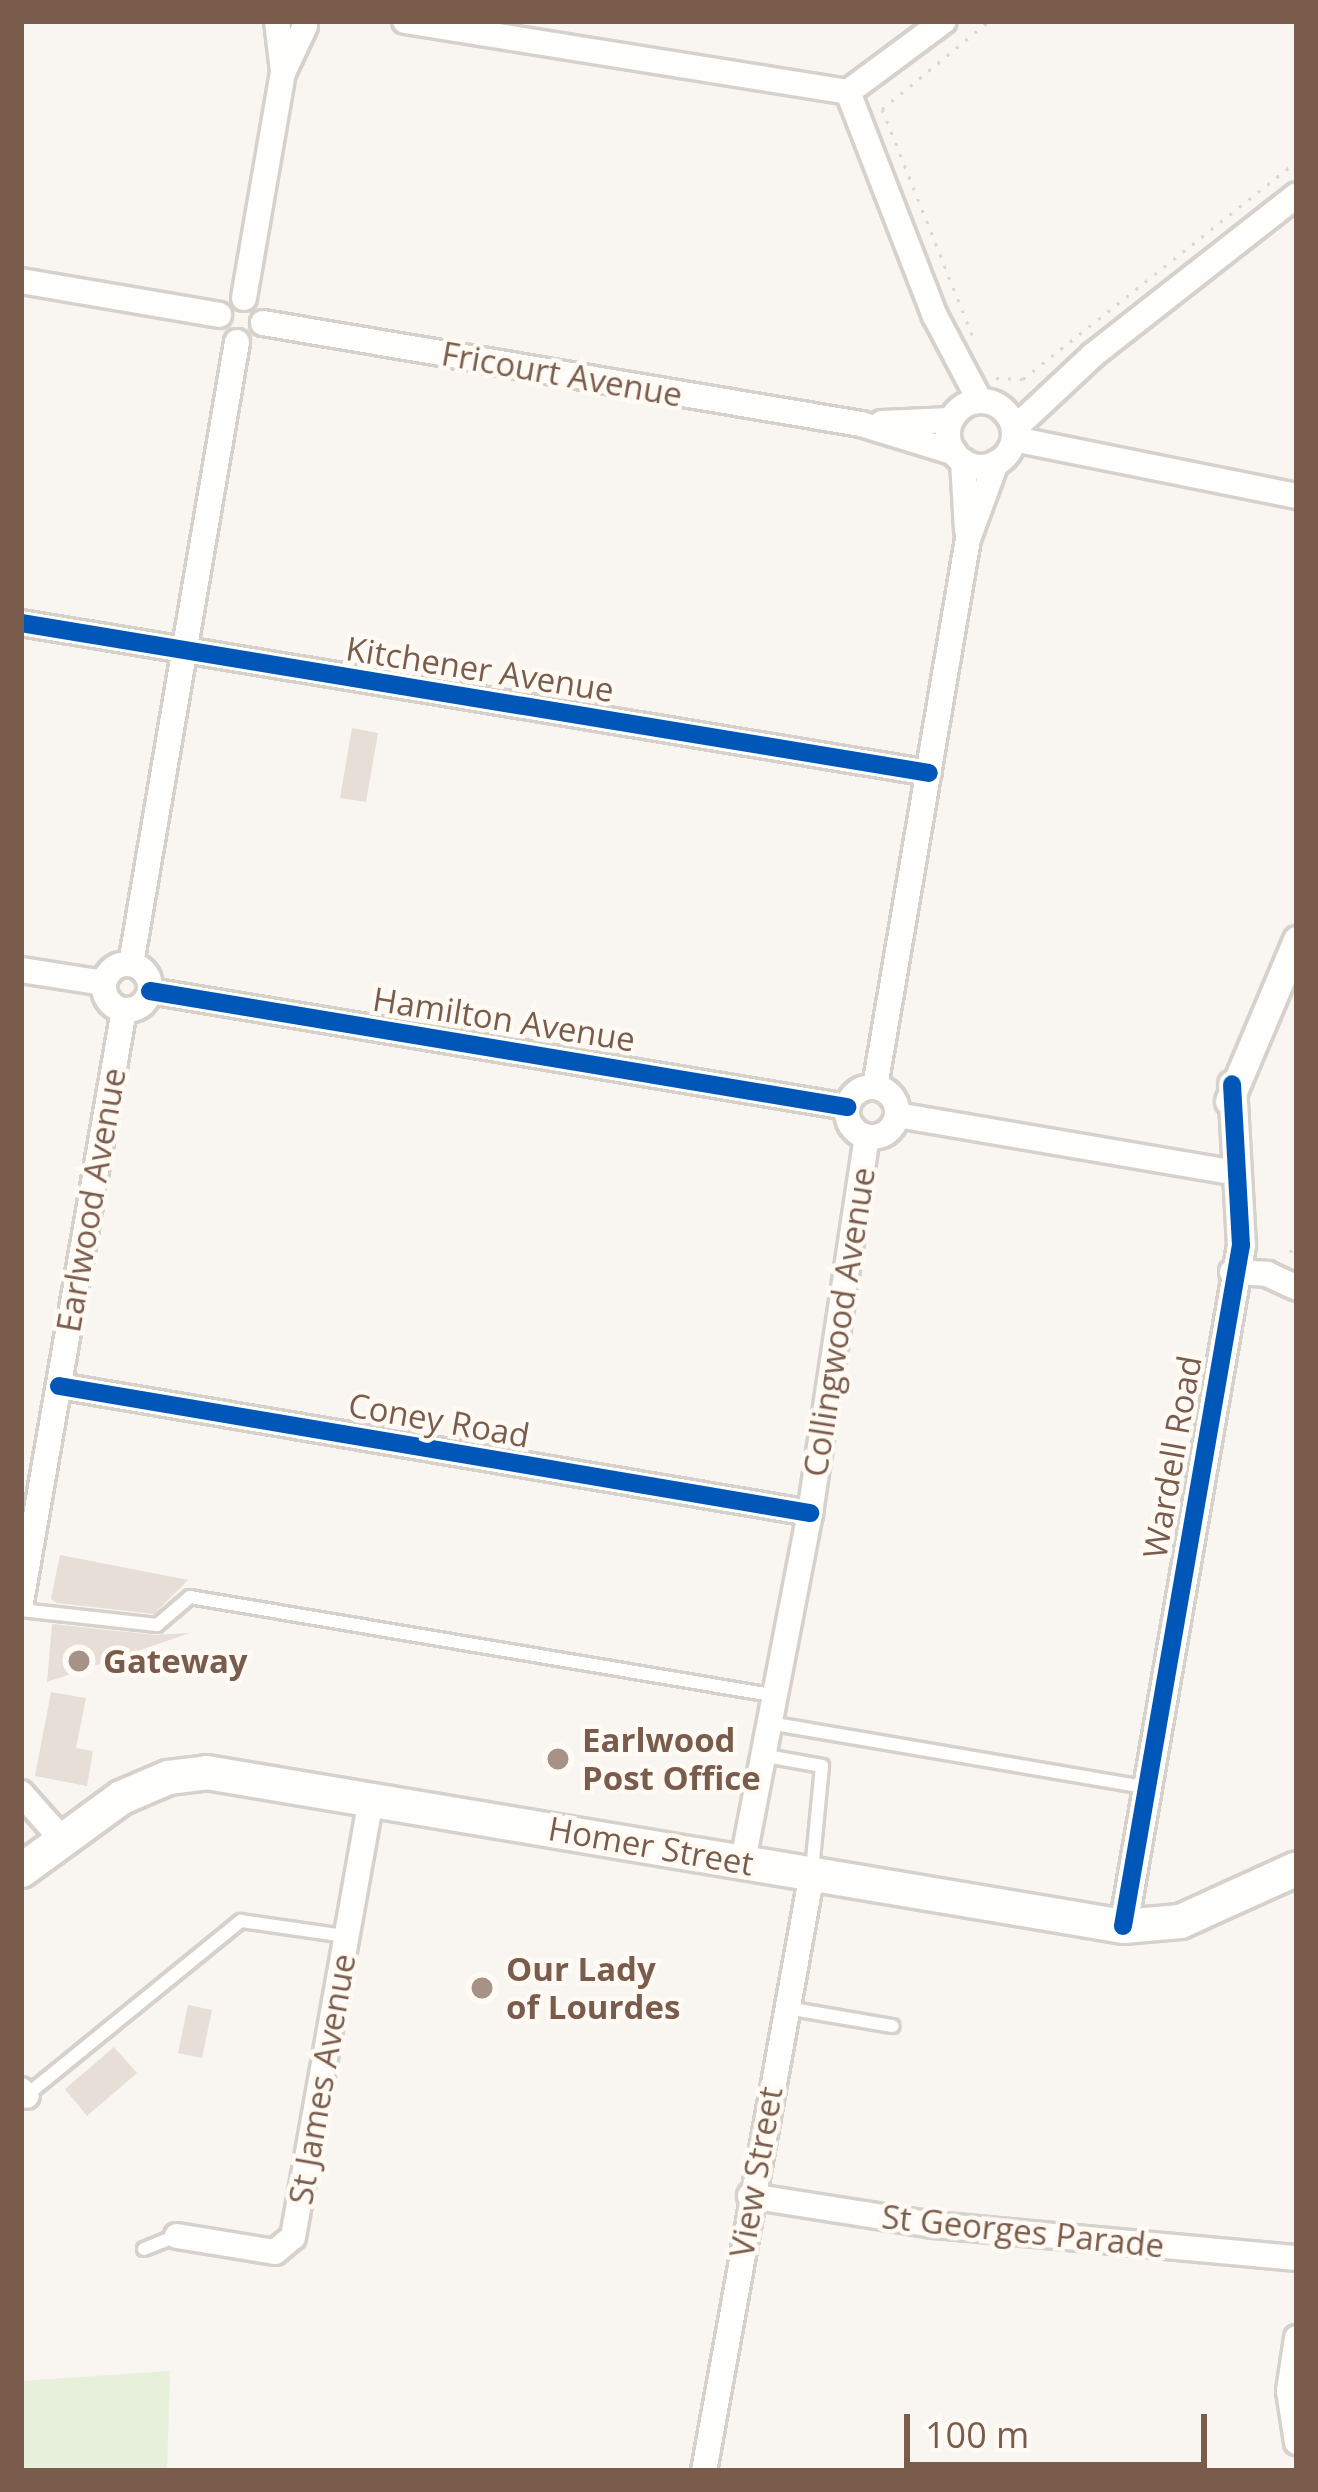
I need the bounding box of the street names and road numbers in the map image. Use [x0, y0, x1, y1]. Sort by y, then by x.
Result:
street label: Fricourt Avenue [439, 333, 685, 415]
street label: Kitchener Avenue [343, 628, 617, 710]
street label: Hamilton Avenue [370, 979, 638, 1059]
street label: Earlwood Avenue [48, 1065, 134, 1335]
street label: Collingwood Avenue [795, 1164, 883, 1480]
street label: Wardell Road [1135, 1353, 1209, 1561]
street label: Coney Road [345, 1385, 533, 1455]
street label: Homer Street [545, 1808, 757, 1884]
street label: St James Avenue [280, 1951, 364, 2207]
street label: View Street [721, 2083, 791, 2261]
street label: St Georges Parade [880, 2196, 1166, 2266]

